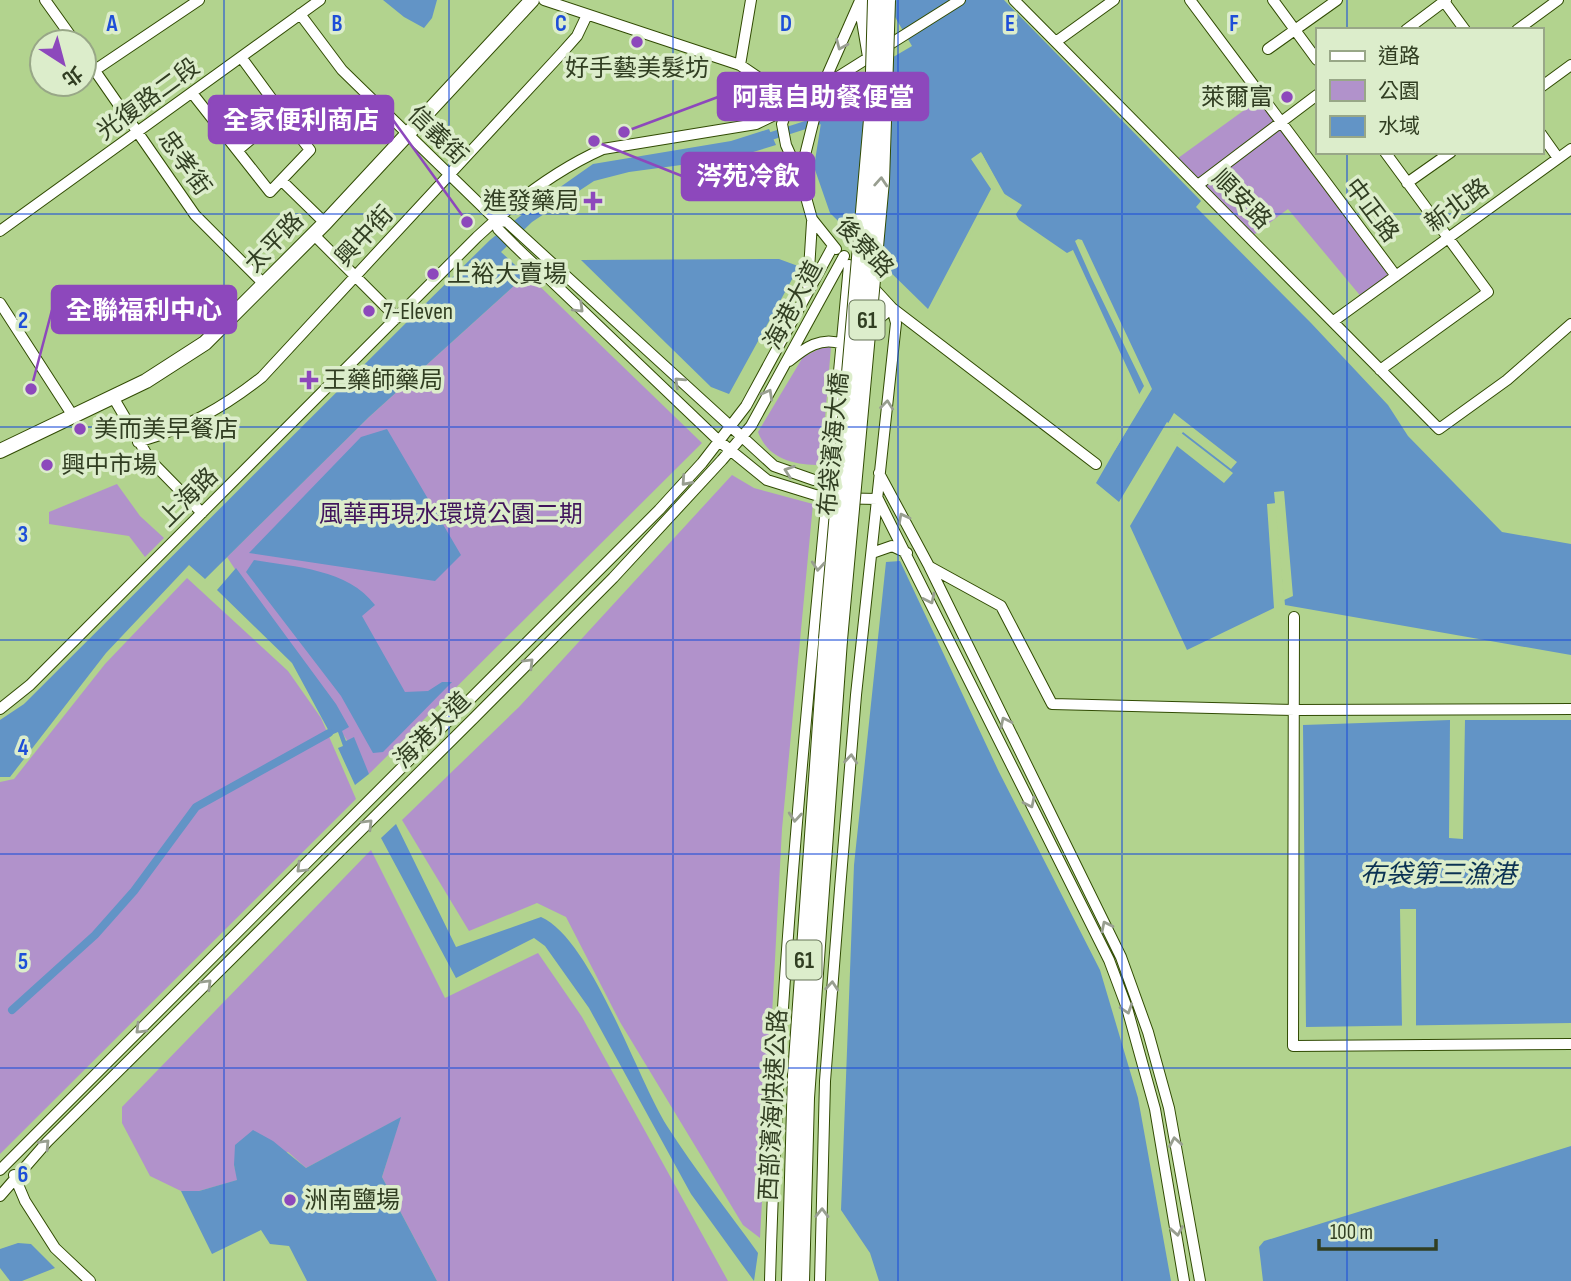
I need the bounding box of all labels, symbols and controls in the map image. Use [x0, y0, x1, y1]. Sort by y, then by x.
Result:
text: A [106, 10, 119, 38]
text: B [332, 10, 343, 38]
text: C [555, 10, 567, 38]
text: D [780, 10, 792, 38]
text: E [1005, 10, 1015, 38]
text: F [1229, 10, 1239, 38]
north arrow [28, 28, 98, 98]
legend [1316, 28, 1543, 154]
marker: 好手藝美髮坊 [629, 34, 645, 50]
one-way arrow [835, 38, 849, 50]
text: 道路 [1378, 44, 1420, 69]
street label: 光復路二段 [91, 52, 205, 146]
place label: 好手藝美髮坊 [565, 54, 709, 83]
text: 北 [58, 61, 87, 90]
callout: 阿惠自助餐便當 [718, 73, 928, 120]
text: 公園 [1378, 79, 1420, 104]
text: 阿惠自助餐便當 [732, 83, 914, 114]
place label: 萊爾富 [1201, 83, 1273, 112]
marker: 萊爾富 [1279, 89, 1295, 105]
callout: 全家便利商店 [209, 96, 393, 143]
street label: 信義街 [402, 100, 474, 171]
text: 全家便利商店 [223, 106, 379, 137]
text: 水域 [1378, 114, 1420, 139]
street label: 忠孝街 [152, 125, 217, 201]
callout: 涔苑冷飲 [682, 153, 814, 200]
text: 涔苑冷飲 [696, 162, 800, 193]
street label: 順安路 [1206, 164, 1277, 235]
street label: 中正路 [1338, 173, 1405, 248]
street label: 新北路 [1420, 173, 1495, 238]
one-way arrow [873, 176, 888, 187]
place label: 進發藥局 [483, 187, 579, 216]
marker: 進發藥局 [585, 193, 601, 209]
street label: 興中街 [329, 200, 400, 273]
street label: 太平路 [239, 206, 310, 278]
street label: 後寮路 [829, 211, 900, 284]
street label: 海港大道 [758, 256, 829, 354]
place label: 上裕大賣場 [447, 260, 567, 289]
marker: 上裕大賣場 [425, 266, 441, 282]
callout: 全聯福利中心 [52, 286, 236, 333]
text: 全聯福利中心 [66, 296, 222, 327]
place label: 7-Eleven [383, 297, 453, 326]
one-way arrow [571, 299, 584, 312]
road number: 61 [850, 300, 884, 340]
marker: 7-Eleven [361, 303, 377, 319]
text: 2 [18, 307, 28, 335]
place label: 王藥師藥局 [323, 366, 443, 395]
street label: 布袋濱海大橋 [813, 371, 854, 517]
marker: 王藥師藥局 [301, 372, 317, 388]
one-way arrow [674, 377, 687, 390]
one-way arrow [760, 389, 773, 401]
one-way arrow [879, 399, 894, 411]
place label: 美而美早餐店 [94, 415, 238, 444]
marker: 美而美早餐店 [72, 421, 88, 437]
place label: 興中市場 [61, 451, 157, 480]
marker: 興中市場 [39, 457, 55, 473]
street label: 上海路 [153, 462, 224, 533]
one-way arrow [783, 465, 795, 479]
one-way arrow [682, 473, 694, 486]
park label: 風華再現水環境公園二期 [319, 500, 583, 529]
one-way arrow [898, 513, 912, 525]
text: 3 [18, 521, 28, 549]
one-way arrow [811, 560, 826, 572]
one-way arrow [922, 592, 936, 604]
one-way arrow [520, 658, 533, 671]
street label: 海港大道 [388, 686, 477, 775]
one-way arrow [999, 717, 1013, 729]
text: 4 [18, 734, 29, 762]
one-way arrow [843, 753, 858, 764]
one-way arrow [1022, 796, 1036, 808]
one-way arrow [788, 812, 803, 823]
one-way arrow [360, 819, 373, 832]
one-way arrow [297, 860, 309, 872]
water label: 布袋第三漁港 [1360, 860, 1520, 891]
one-way arrow [1100, 921, 1114, 933]
road number: 61 [786, 940, 822, 979]
text: 5 [18, 948, 28, 976]
one-way arrow [198, 980, 211, 993]
one-way arrow [824, 980, 839, 991]
one-way arrow [1119, 1002, 1133, 1015]
street label: 西部濱海快速公路 [754, 1008, 793, 1202]
one-way arrow [135, 1020, 148, 1033]
one-way arrow [1168, 1136, 1183, 1148]
one-way arrow [37, 1140, 50, 1153]
text: 6 [18, 1161, 28, 1189]
place label: 洲南鹽場 [304, 1186, 400, 1215]
marker: 洲南鹽場 [282, 1192, 298, 1208]
one-way arrow [814, 1207, 829, 1218]
scale bar [1319, 1208, 1436, 1252]
text: 100 m [1330, 1220, 1373, 1245]
one-way arrow [1169, 1225, 1184, 1237]

